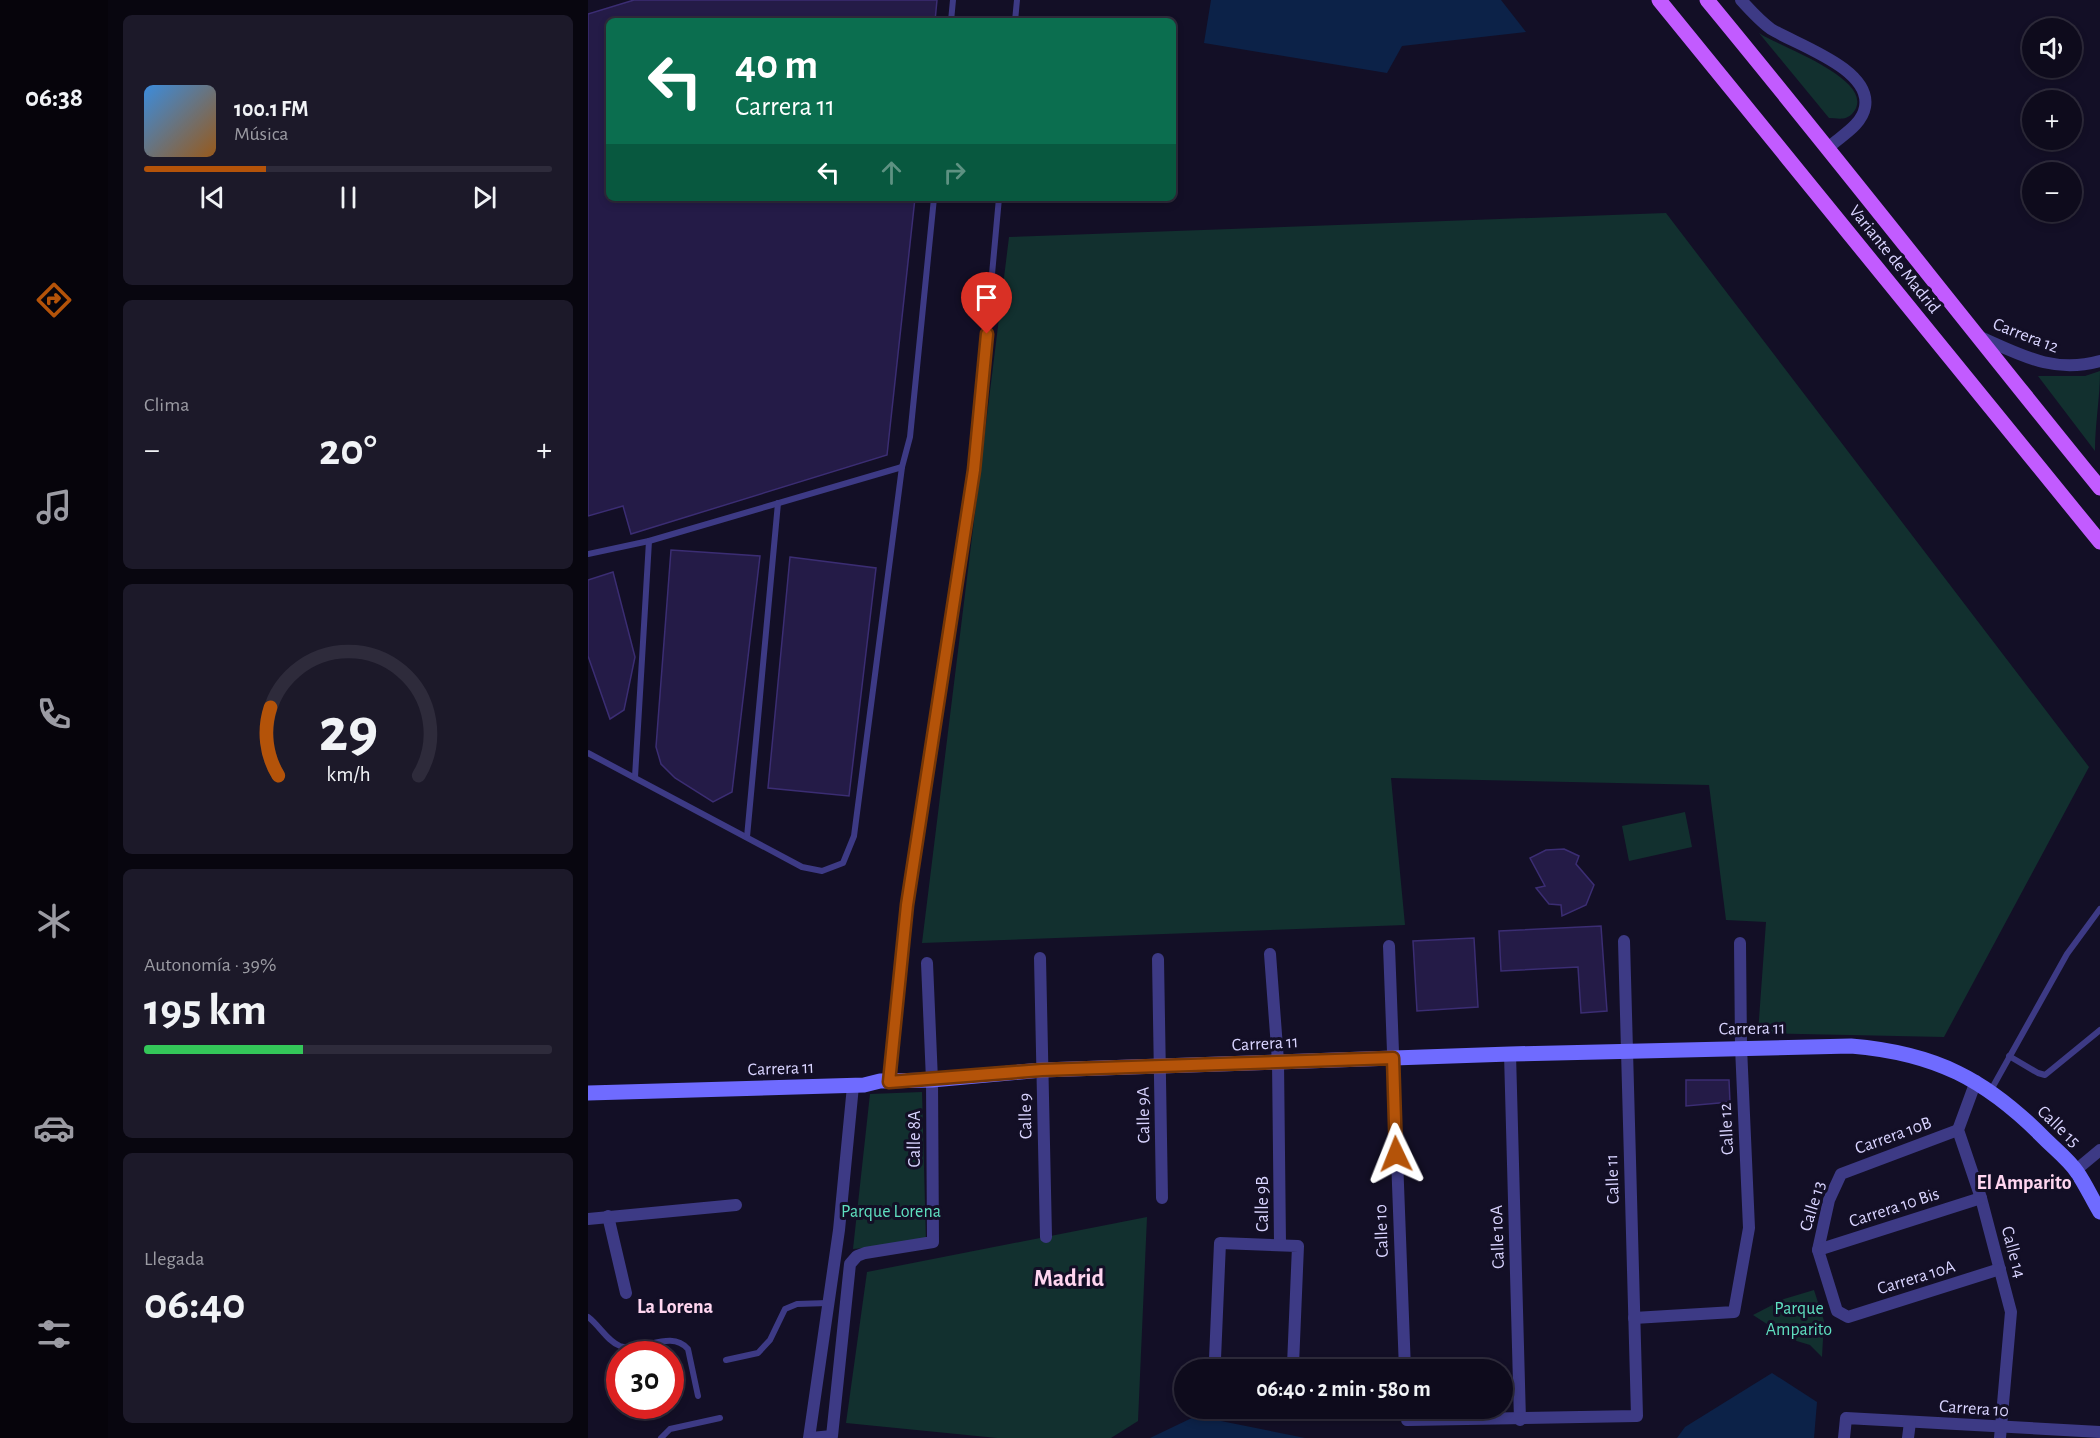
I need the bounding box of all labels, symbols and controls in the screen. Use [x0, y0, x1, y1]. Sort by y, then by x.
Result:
map controls [2022, 18, 2082, 222]
button: sound [2022, 18, 2082, 78]
icon: left [636, 42, 714, 120]
text: 40 m [735, 44, 818, 86]
text: 06:38 [25, 84, 83, 111]
button: + [2022, 90, 2082, 150]
text: Carrera 11 [735, 93, 835, 120]
text: 100.1 FM [234, 98, 308, 120]
text: Música [234, 124, 289, 144]
icon: left [812, 156, 845, 189]
icon: ahead [875, 156, 908, 189]
icon: right [938, 156, 971, 189]
button: − [2022, 162, 2082, 222]
icon: previous [196, 181, 229, 214]
icon: pause [332, 181, 365, 214]
icon: next [468, 181, 501, 214]
street label: Variante de Madrid [1845, 202, 1943, 317]
pin [961, 272, 1012, 334]
icon: directions [33, 279, 75, 321]
icon: arrive [970, 281, 1003, 314]
street label: Carrera 12 [1990, 315, 2061, 357]
text: Clima [144, 395, 189, 415]
text: 20° [319, 428, 377, 473]
text: − [144, 434, 160, 467]
text: + [536, 434, 552, 467]
icon: music [33, 486, 75, 528]
icon: phone [33, 693, 75, 735]
text: 29 [318, 700, 378, 762]
text: km/h [326, 764, 370, 785]
icon: climate [33, 900, 75, 942]
text: Autonomía · 39% [144, 955, 276, 975]
text: 195 km [144, 988, 267, 1033]
street label: Carrera 11 [1719, 1019, 1786, 1039]
street label: Carrera 11 [1231, 1033, 1299, 1055]
street label: Carrera 11 [747, 1059, 815, 1079]
street label: Calle 9A [1134, 1086, 1153, 1143]
street label: Calle 9 [1017, 1093, 1035, 1139]
street label: Calle 12 [1717, 1102, 1737, 1155]
street label: Calle 15 [2034, 1102, 2083, 1151]
icon: car [33, 1107, 75, 1149]
street label: Calle 8A [906, 1110, 924, 1167]
street label: Carrera 10B [1853, 1114, 1934, 1158]
position arrow [1364, 1122, 1428, 1186]
street label: Calle 11 [1603, 1154, 1623, 1204]
district label: El Amparito [1976, 1173, 2072, 1193]
street label: Calle 9B [1254, 1176, 1272, 1232]
street label: Calle 13 [1797, 1179, 1829, 1234]
street label: Carrera 10 Bis [1847, 1185, 1942, 1231]
park label: Parque Lorena [841, 1203, 941, 1221]
street label: Calle 10 [1372, 1204, 1392, 1258]
street label: Calle 10A [1488, 1204, 1508, 1269]
street label: Calle 14 [1998, 1224, 2029, 1280]
text: Llegada [144, 1249, 205, 1269]
street label: Carrera 10A [1875, 1257, 1958, 1298]
district label: Madrid [1034, 1267, 1105, 1291]
text: 06:40 [144, 1282, 246, 1327]
district label: La Lorena [637, 1297, 713, 1317]
park label: Parque Amparito [1766, 1300, 1832, 1339]
icon: filters [33, 1313, 75, 1355]
speed limit sign: 30 [606, 1341, 684, 1419]
text: 06:40 · 2 min · 580 m [1256, 1378, 1431, 1400]
street label: Carrera 10 [1938, 1398, 2009, 1420]

